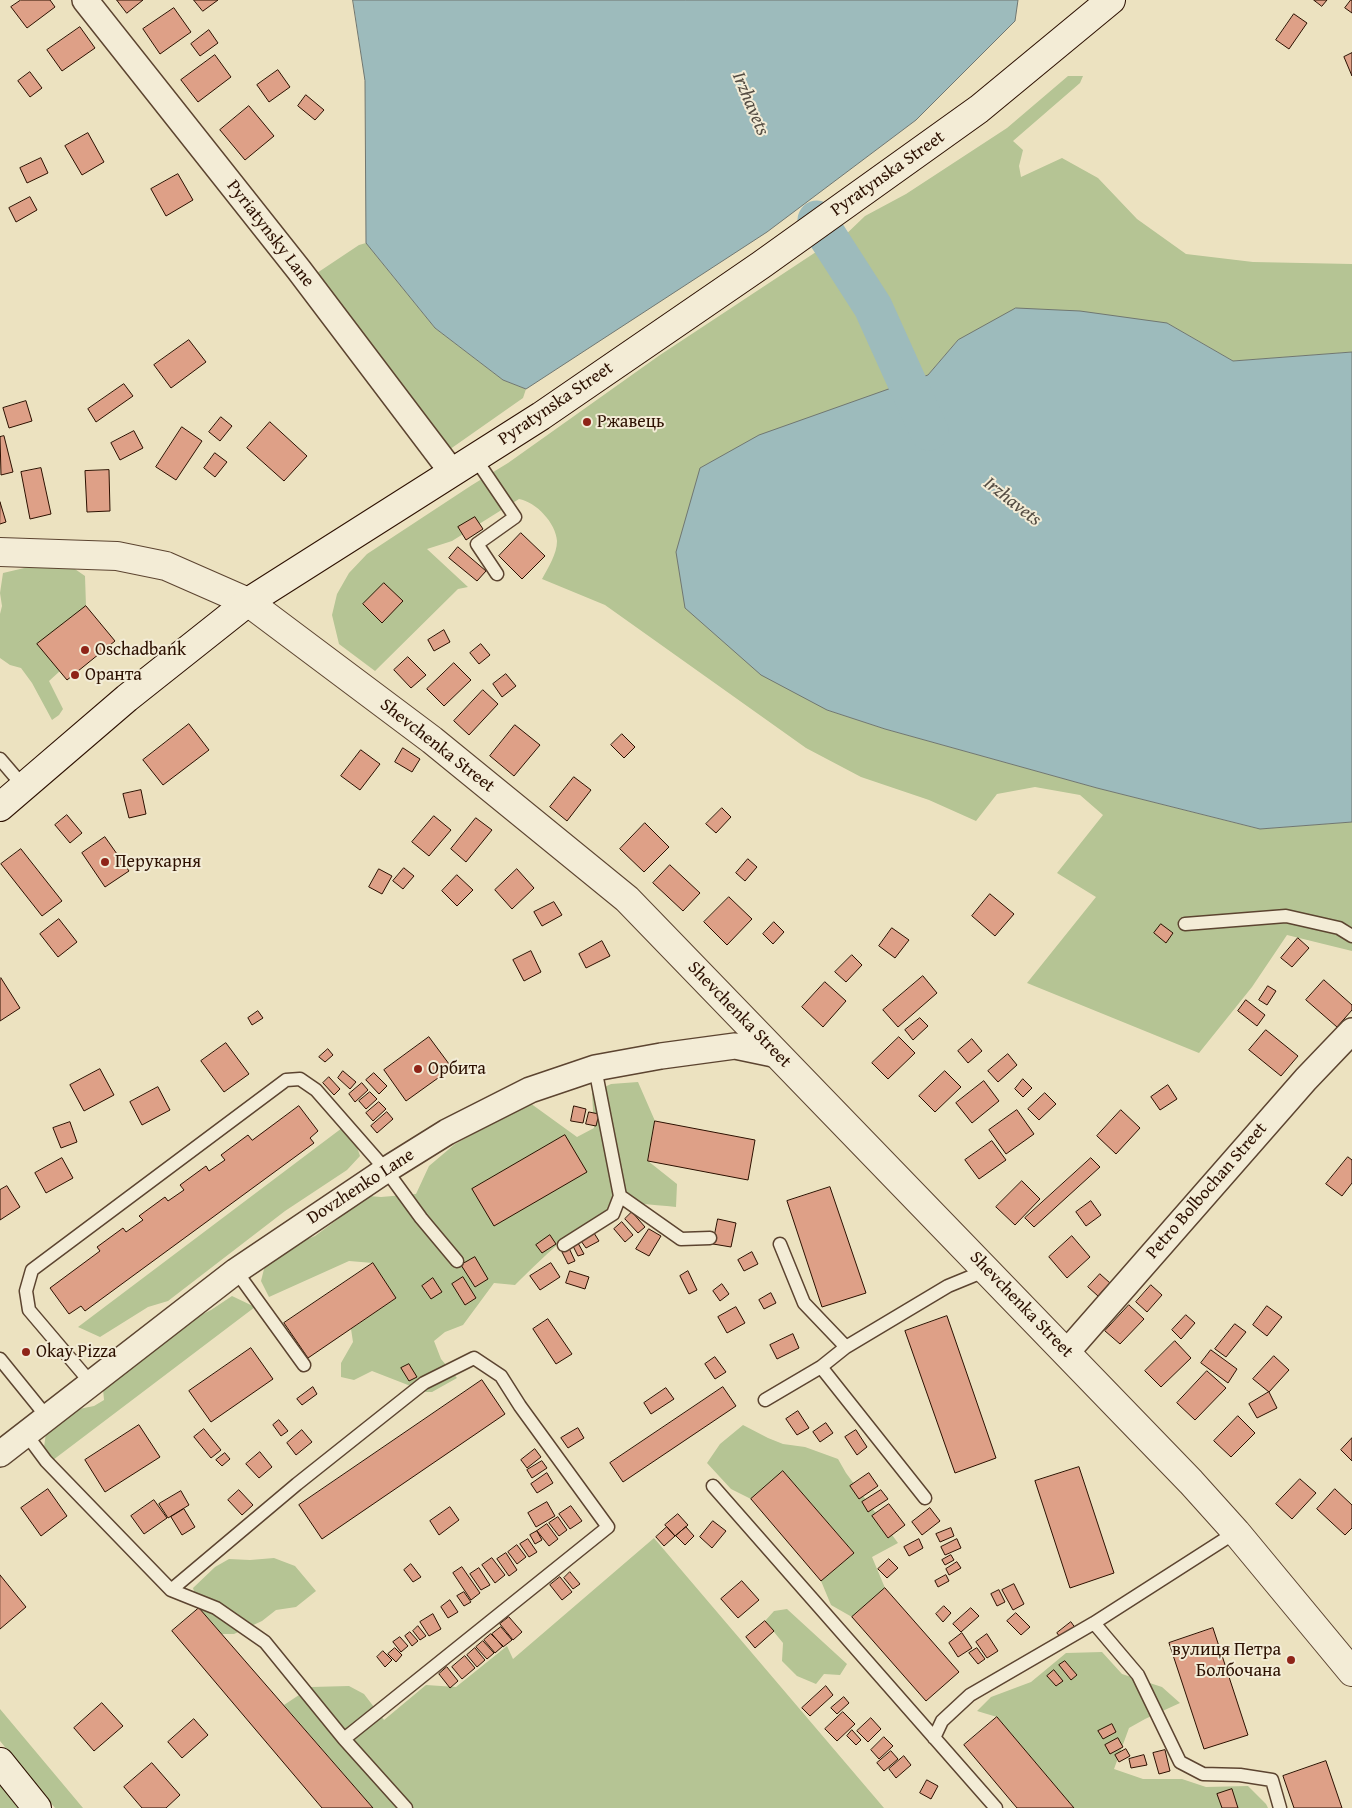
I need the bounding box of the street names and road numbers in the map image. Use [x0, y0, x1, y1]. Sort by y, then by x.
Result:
street label: Pyratynska Street [827, 127, 949, 221]
street label: Pyriatynsky Lane [221, 176, 319, 292]
street label: Pyratynska Street [494, 358, 618, 450]
street label: Shevchenka Street [375, 694, 499, 798]
street label: Shevchenka Street [683, 957, 795, 1073]
street label: Petro Bolbochan Street [1142, 1118, 1272, 1264]
street label: Dovzhenko Lane [304, 1144, 418, 1230]
street label: Shevchenka Street [965, 1247, 1077, 1363]

